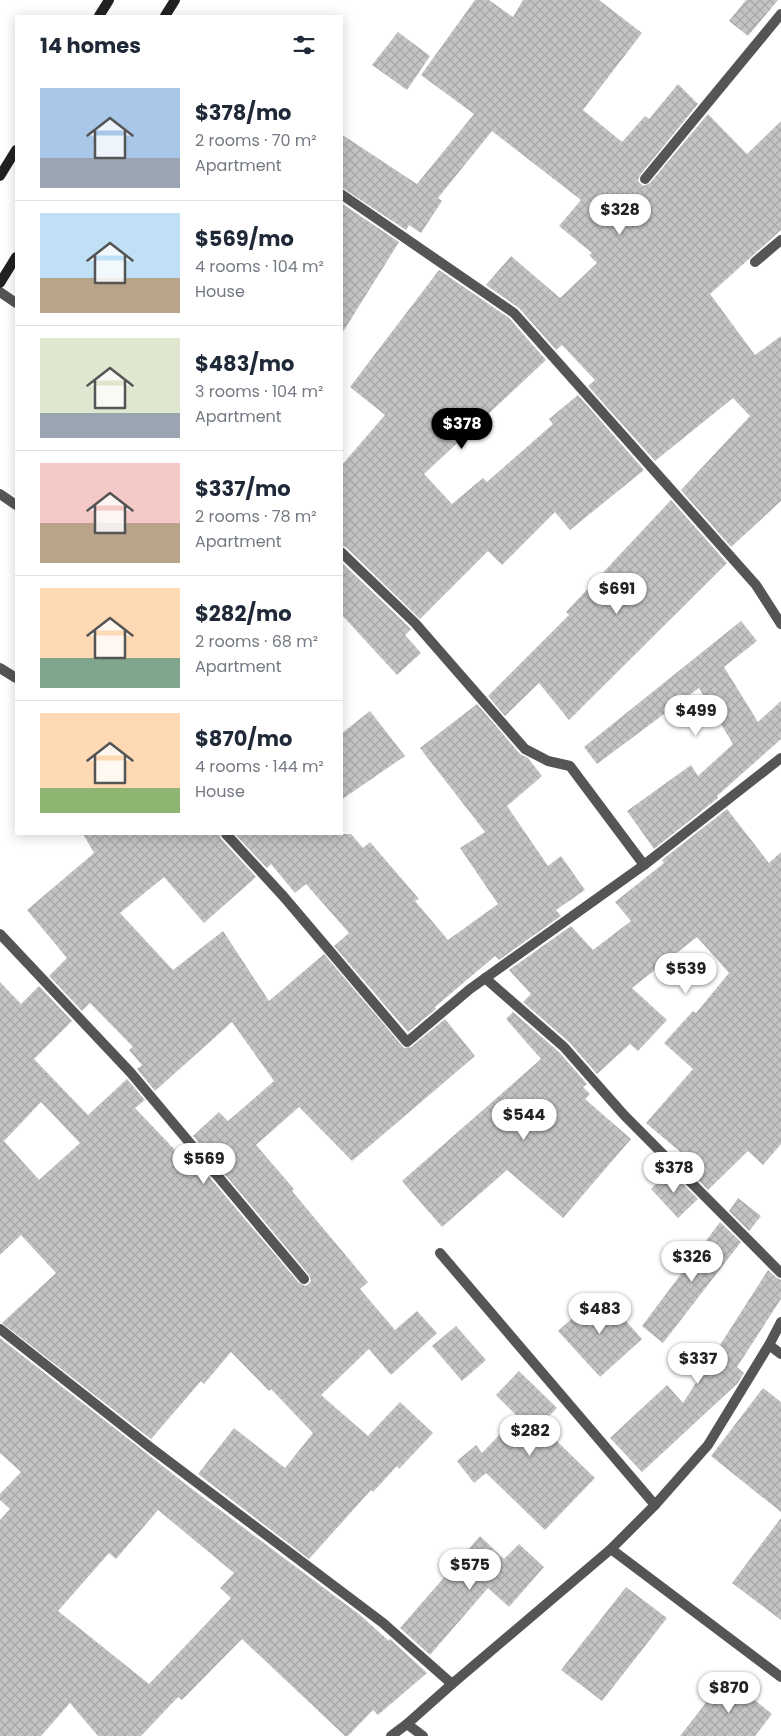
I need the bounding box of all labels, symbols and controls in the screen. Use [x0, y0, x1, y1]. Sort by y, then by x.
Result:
text: 14 homes [40, 31, 141, 60]
icon: filters [290, 31, 318, 59]
text: $378/mo [195, 98, 292, 127]
icon: home [80, 108, 140, 168]
text: 2 rooms · 70 m² [195, 129, 317, 152]
text: Apartment [195, 154, 282, 177]
pin: $328 [590, 194, 650, 236]
text: $328 [600, 198, 640, 221]
text: $569/mo [195, 224, 294, 253]
icon: home [80, 233, 140, 293]
text: 4 rooms · 104 m² [195, 255, 324, 278]
text: House [195, 280, 245, 303]
text: $483/mo [195, 349, 294, 378]
icon: home [80, 358, 140, 418]
text: 3 rooms · 104 m² [195, 380, 323, 403]
text: Apartment [195, 405, 282, 428]
pin: $378 [432, 408, 492, 450]
text: $378 [442, 412, 482, 435]
text: $337/mo [195, 474, 291, 503]
icon: home [80, 483, 140, 543]
text: 2 rooms · 78 m² [195, 505, 317, 528]
text: Apartment [195, 530, 282, 553]
pin: $691 [587, 572, 647, 615]
text: $691 [599, 577, 635, 600]
text: $282/mo [195, 599, 292, 628]
icon: home [80, 608, 140, 668]
text: 2 rooms · 68 m² [195, 630, 318, 653]
text: Apartment [195, 655, 282, 678]
pin: $499 [666, 694, 726, 737]
text: $499 [675, 699, 717, 722]
text: $870/mo [195, 724, 292, 753]
icon: home [80, 733, 140, 793]
text: 4 rooms · 144 m² [195, 755, 324, 778]
text: House [195, 780, 245, 803]
pin: $539 [656, 952, 716, 995]
text: $539 [666, 957, 706, 980]
pin: $544 [494, 1098, 554, 1141]
text: $544 [503, 1103, 545, 1126]
pin: $569 [174, 1142, 234, 1185]
text: $569 [184, 1147, 224, 1170]
pin: $378 [644, 1152, 704, 1194]
text: $378 [654, 1156, 694, 1179]
pin: $326 [662, 1240, 722, 1283]
text: $326 [672, 1245, 712, 1268]
pin: $483 [570, 1292, 630, 1335]
text: $483 [579, 1297, 621, 1320]
pin: $337 [668, 1342, 728, 1385]
text: $337 [679, 1347, 717, 1370]
pin: $282 [500, 1414, 560, 1457]
text: $282 [510, 1419, 550, 1442]
pin: $575 [440, 1548, 500, 1591]
text: $575 [450, 1553, 490, 1576]
pin: $870 [699, 1672, 759, 1714]
text: $870 [709, 1676, 749, 1699]

